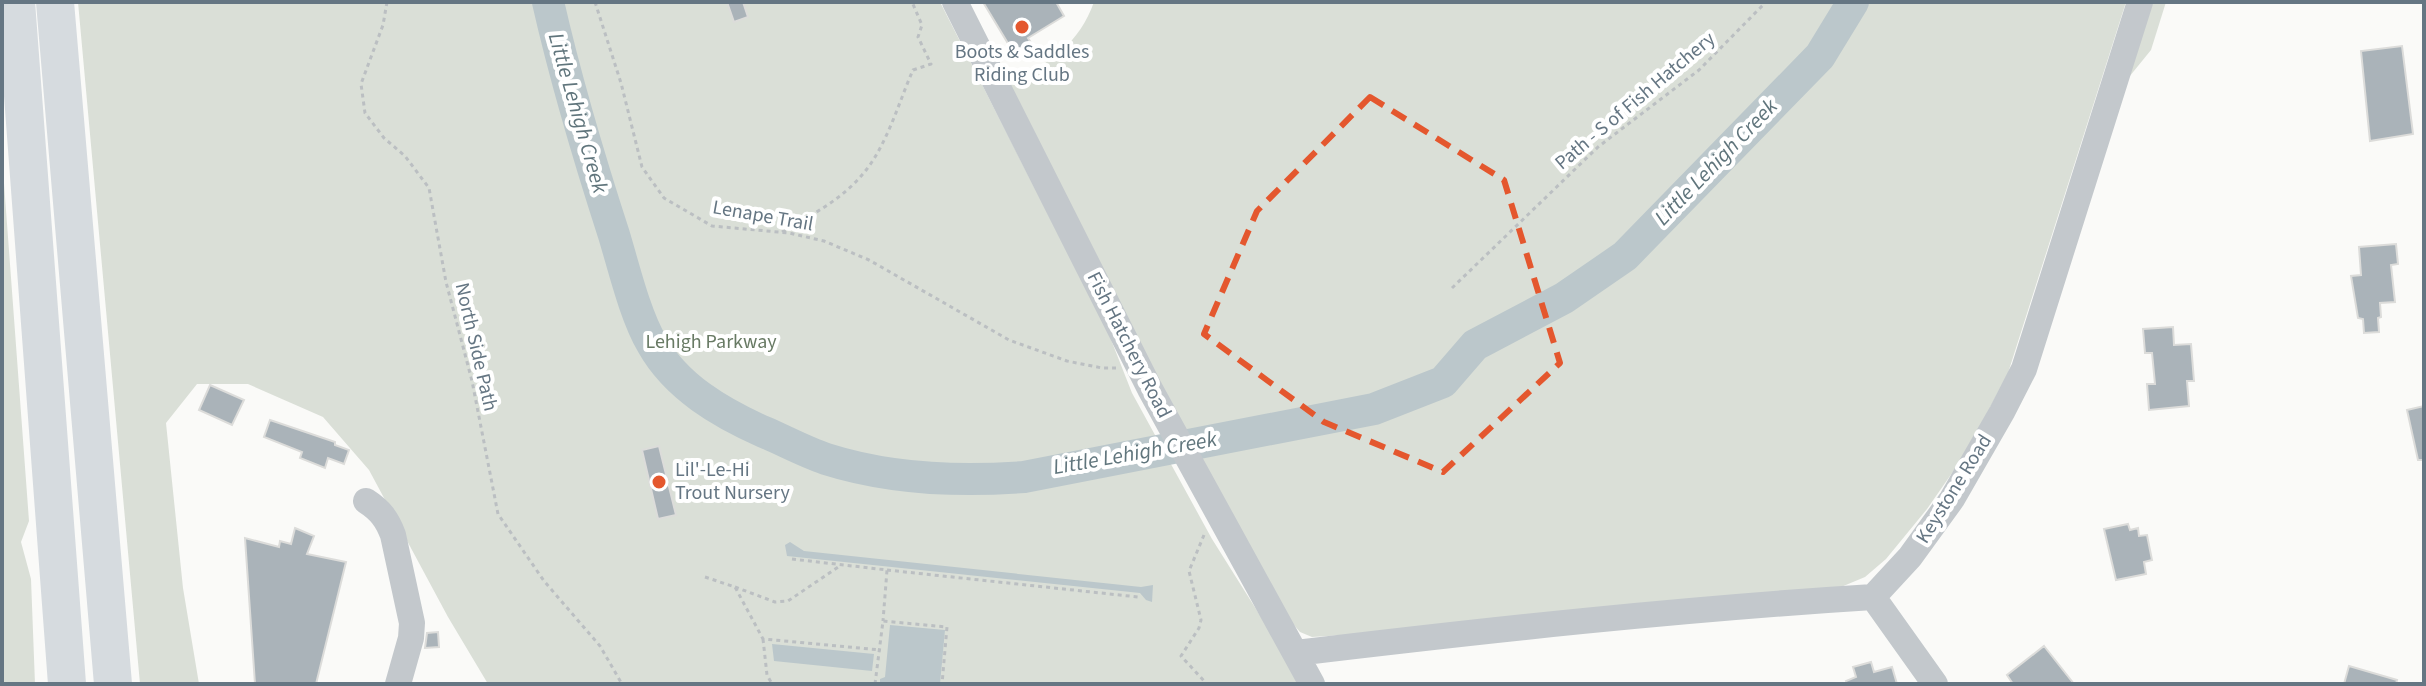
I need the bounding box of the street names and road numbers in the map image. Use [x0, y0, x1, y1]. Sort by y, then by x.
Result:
street label: Path - S of Fish Hatchery [1549, 25, 1722, 177]
street label: Lenape Trail [710, 193, 816, 239]
street label: Fish Hatchery Road [1080, 267, 1178, 423]
street label: North Side Path [448, 280, 504, 414]
street label: Keystone Road [1909, 429, 1999, 549]

